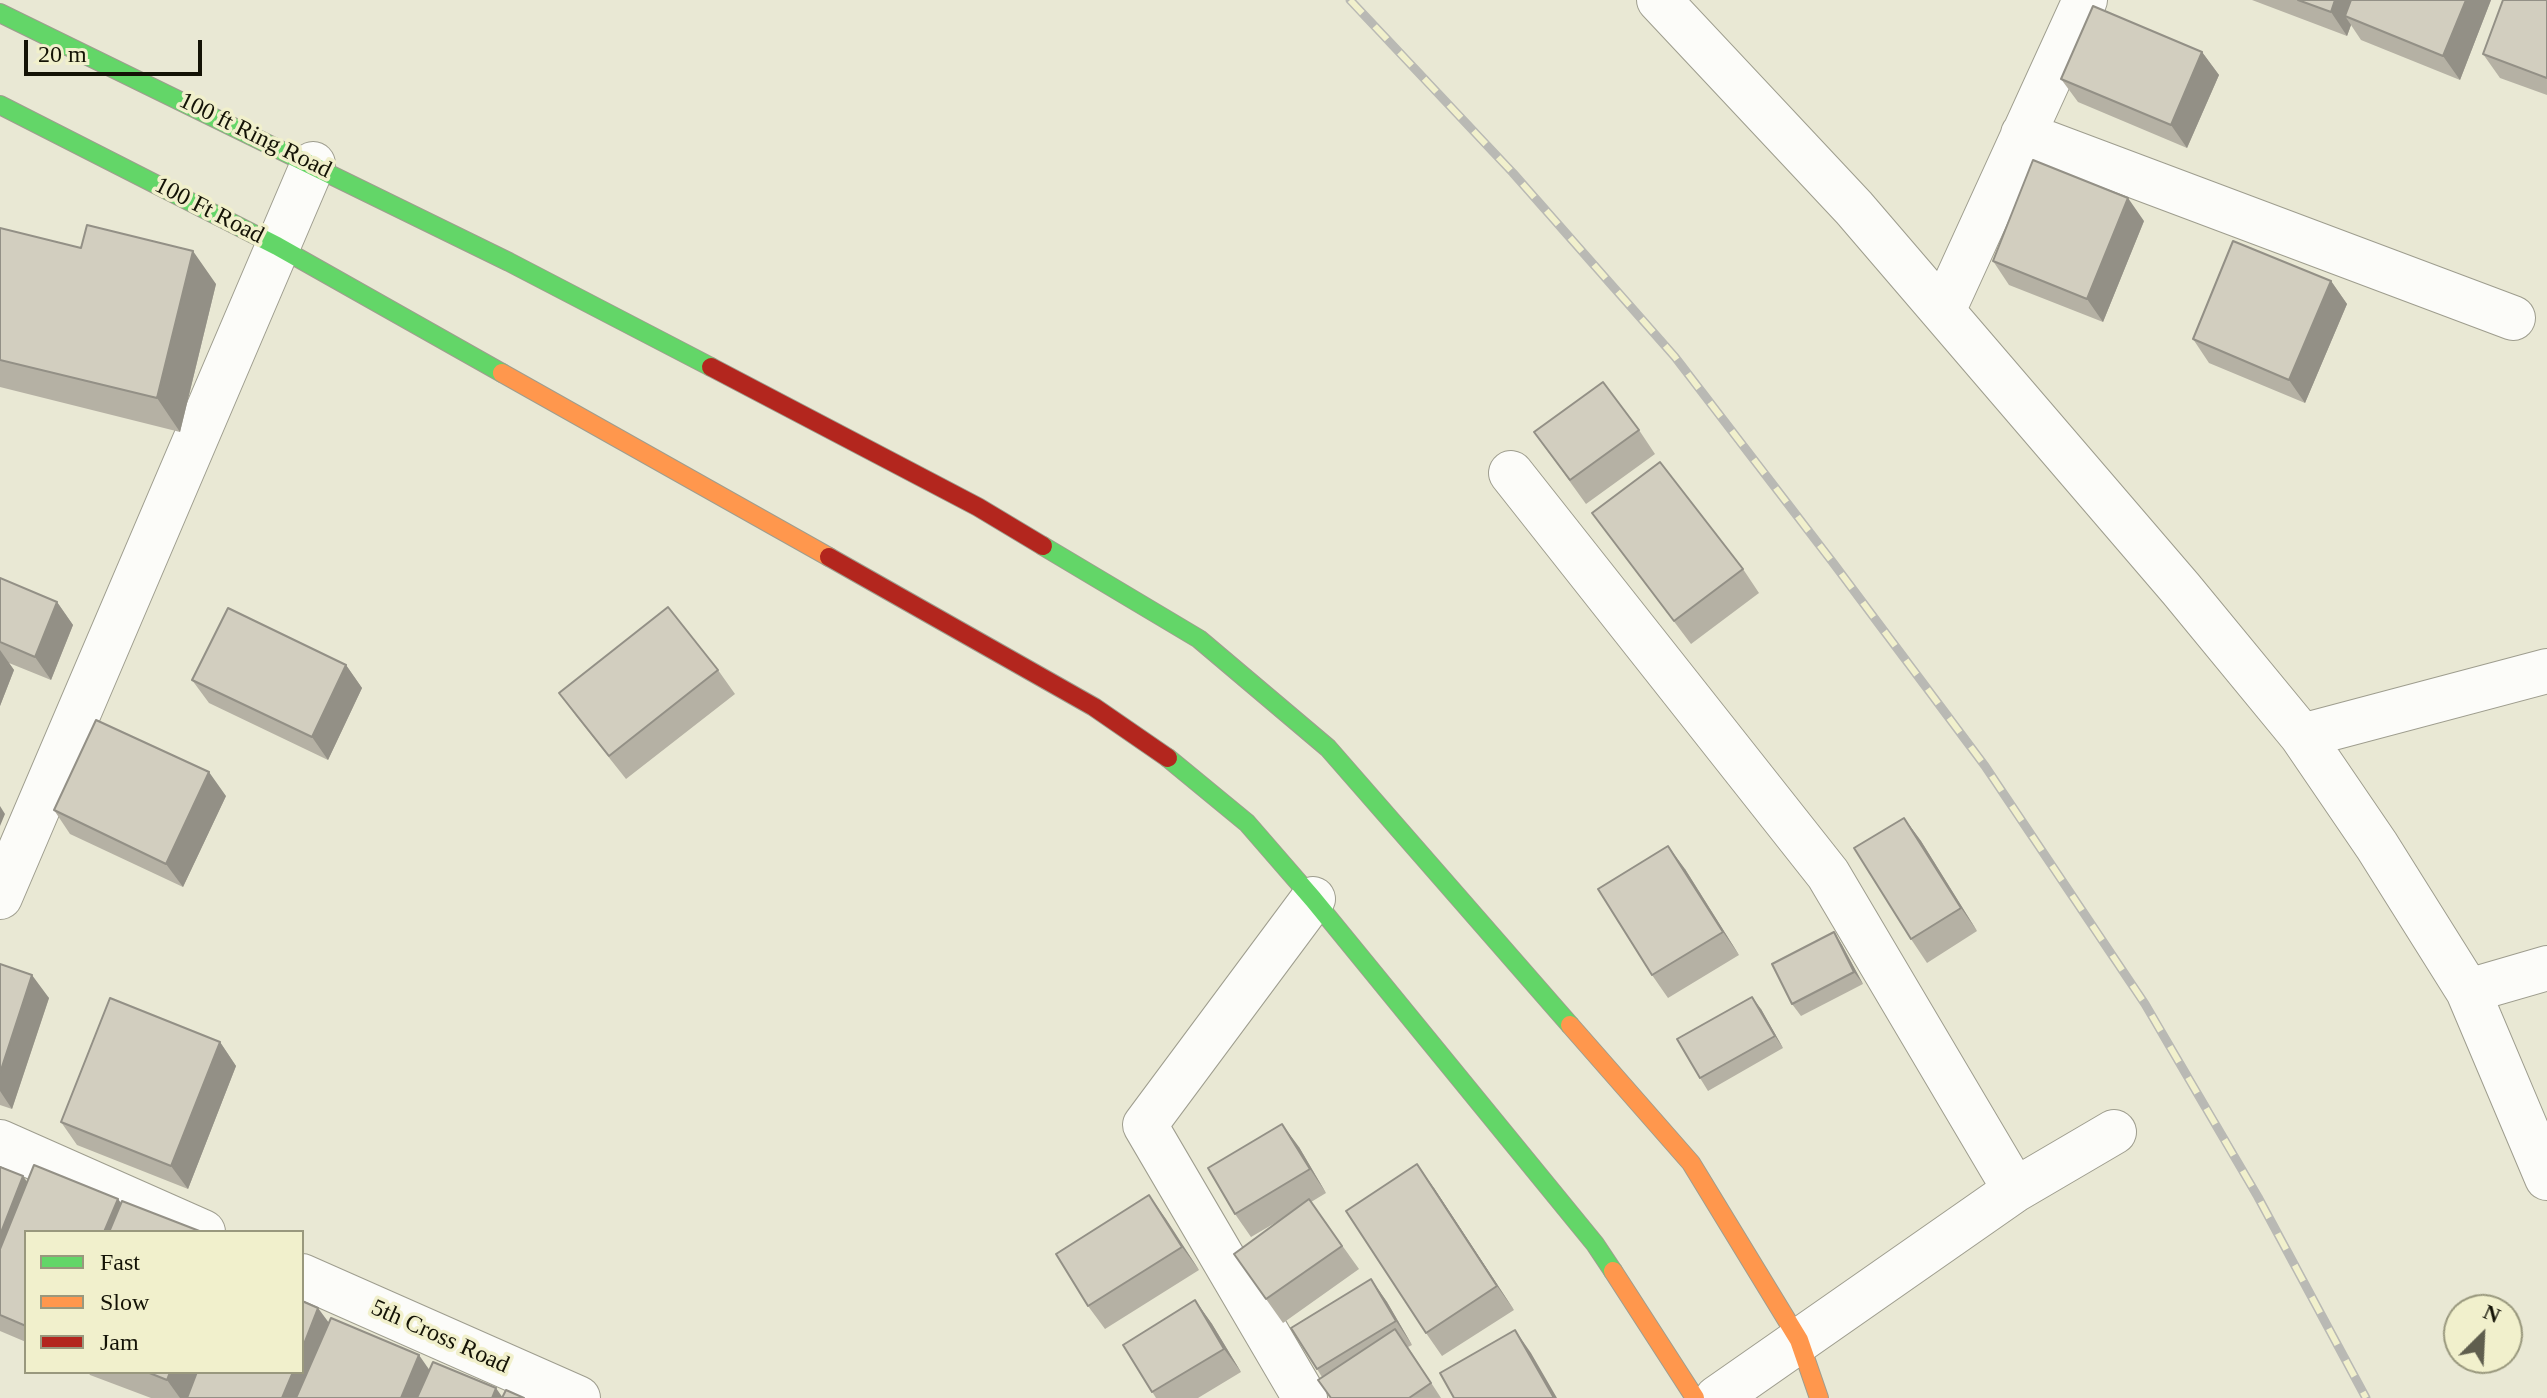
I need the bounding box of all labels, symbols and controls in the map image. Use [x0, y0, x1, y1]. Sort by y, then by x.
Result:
scale bar [28, 24, 206, 74]
text: 20 m [38, 41, 87, 67]
street label: 100 ft Ring Road [174, 87, 336, 185]
street label: 100 Ft Road [150, 171, 268, 251]
legend [24, 1230, 304, 1374]
text: Fast [100, 1249, 140, 1275]
text: Slow [100, 1289, 149, 1315]
street label: 5th Cross Road [367, 1294, 513, 1380]
north arrow [2443, 1294, 2523, 1374]
text: N [2480, 1299, 2504, 1328]
text: Jam [100, 1329, 139, 1355]

